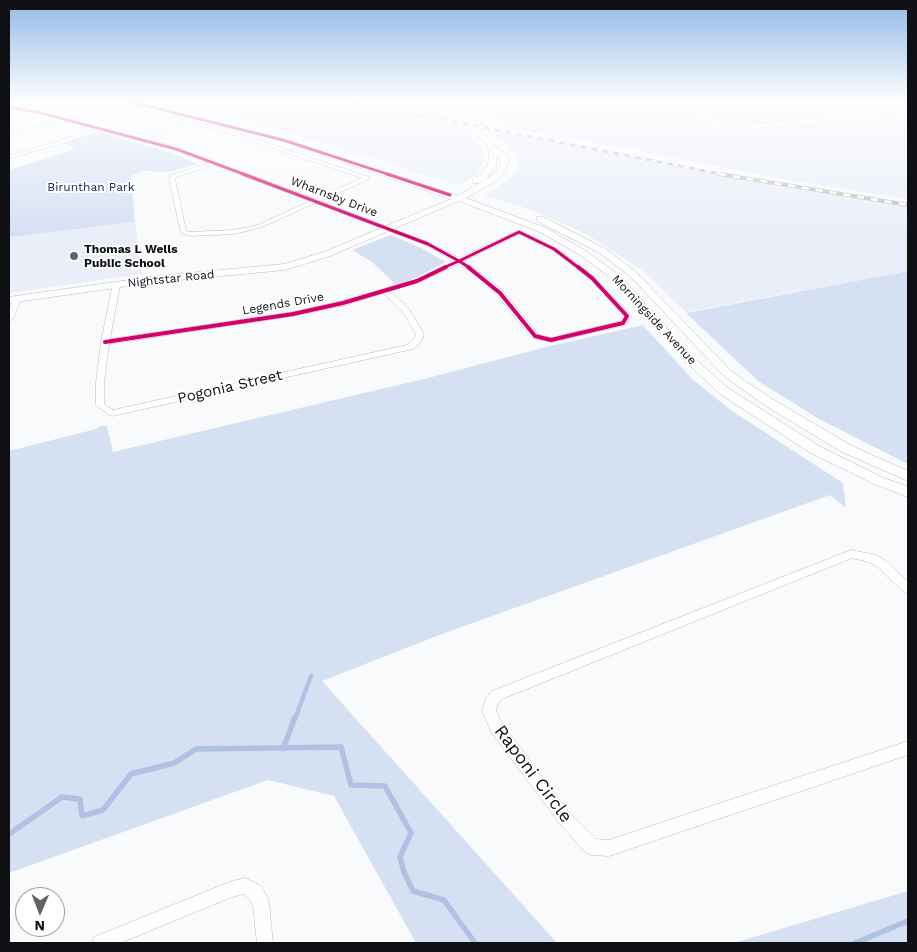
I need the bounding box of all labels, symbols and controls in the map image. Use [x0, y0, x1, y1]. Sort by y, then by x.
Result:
street label: Wharnsby Drive [289, 174, 379, 220]
park label: Birunthan Park [47, 180, 135, 194]
place label: Thomas L Wells Public School [84, 242, 178, 270]
marker: Thomas L Wells Public School [68, 250, 80, 262]
street label: Nightstar Road [127, 267, 215, 291]
street label: Morningside Avenue [609, 272, 699, 368]
street label: Legends Drive [241, 290, 325, 318]
street label: Pogonia Street [176, 366, 284, 408]
street label: Raponi Circle [489, 721, 577, 827]
north arrow [15, 887, 65, 937]
text: N [34, 918, 45, 934]

